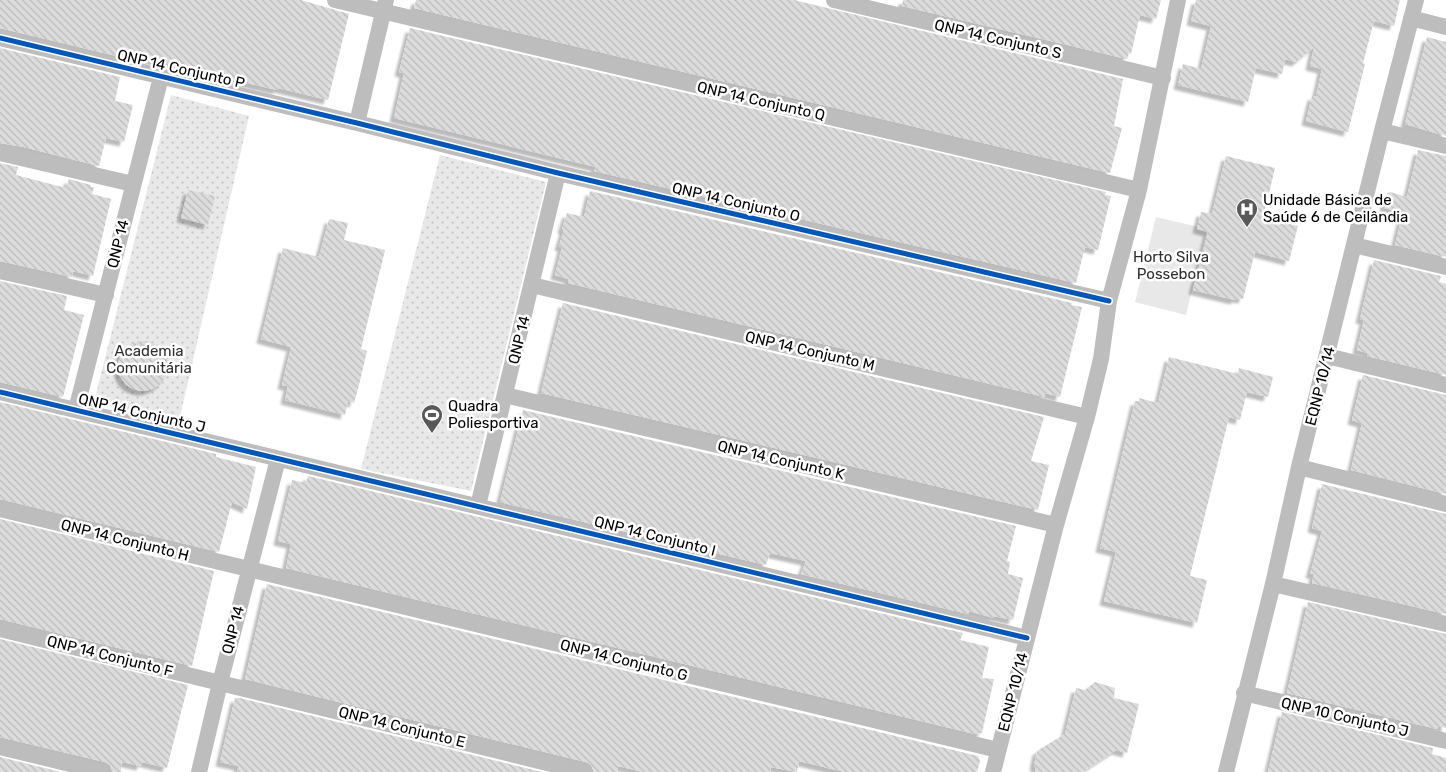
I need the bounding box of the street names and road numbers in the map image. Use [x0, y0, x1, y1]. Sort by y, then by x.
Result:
street label: QNP 14 Conjunto S [933, 16, 1063, 62]
street label: QNP 14 Conjunto P [116, 46, 247, 93]
street label: QNP 14 Conjunto Q [695, 78, 827, 124]
street label: QNP 14 Conjunto O [670, 179, 802, 225]
street label: QNP 14 [103, 218, 133, 270]
street label: QNP 14 [504, 314, 534, 366]
street label: QNP 14 Conjunto M [743, 327, 877, 375]
street label: EQNP 10/14 [1301, 344, 1339, 428]
street label: QNP 14 Conjunto J [77, 390, 207, 436]
street label: QNP 14 Conjunto K [716, 437, 846, 483]
street label: QNP 14 Conjunto I [592, 512, 718, 560]
street label: QNP 14 Conjunto H [59, 515, 191, 565]
street label: QNP 14 [218, 604, 248, 656]
street label: QNP 14 Conjunto F [45, 632, 175, 680]
street label: QNP 14 Conjunto G [558, 635, 690, 685]
street label: EQNP 10/14 [994, 650, 1032, 734]
street label: QNP 10 Conjunto J [1279, 694, 1411, 740]
street label: QNP 14 Conjunto E [337, 703, 467, 751]

